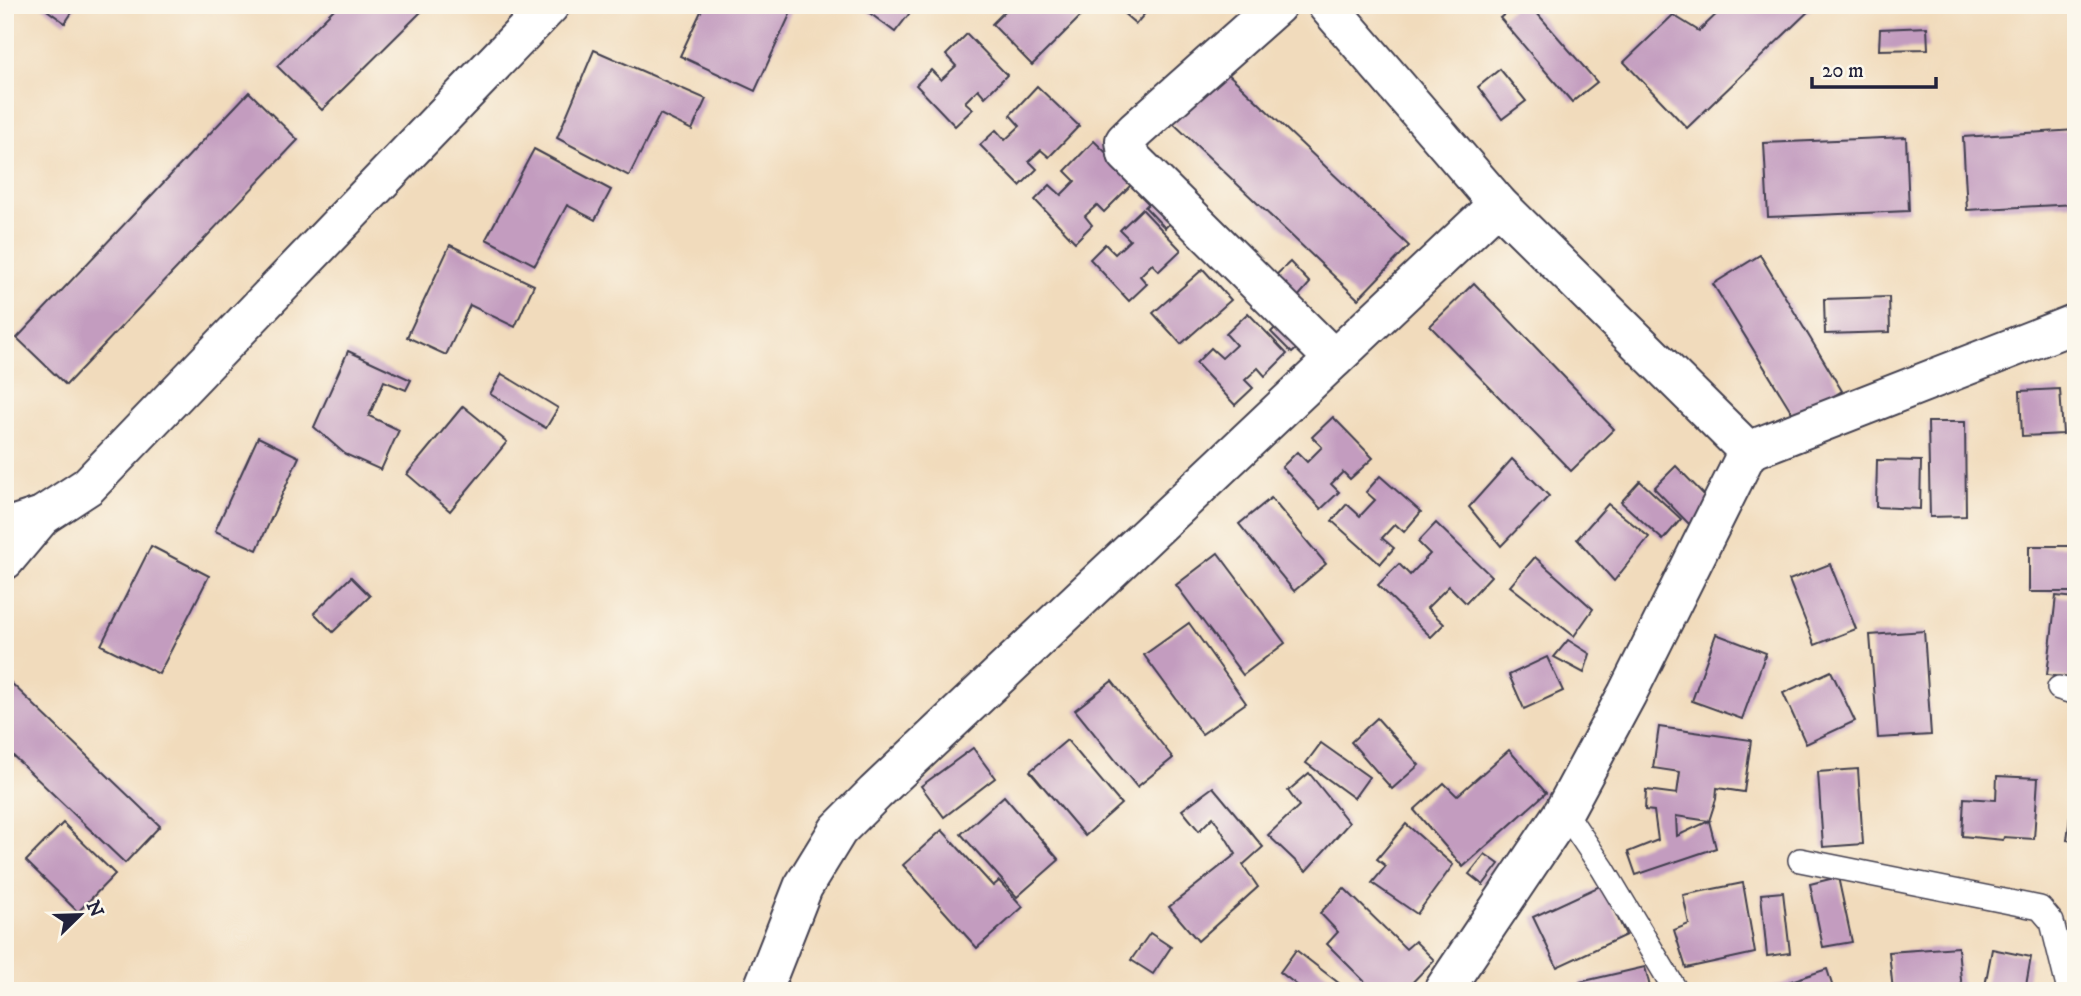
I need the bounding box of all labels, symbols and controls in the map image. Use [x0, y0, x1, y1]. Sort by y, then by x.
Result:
scale bar [1812, 46, 1936, 90]
text: 20 m [1822, 58, 1864, 84]
north arrow [46, 880, 116, 950]
text: N [81, 897, 108, 921]

